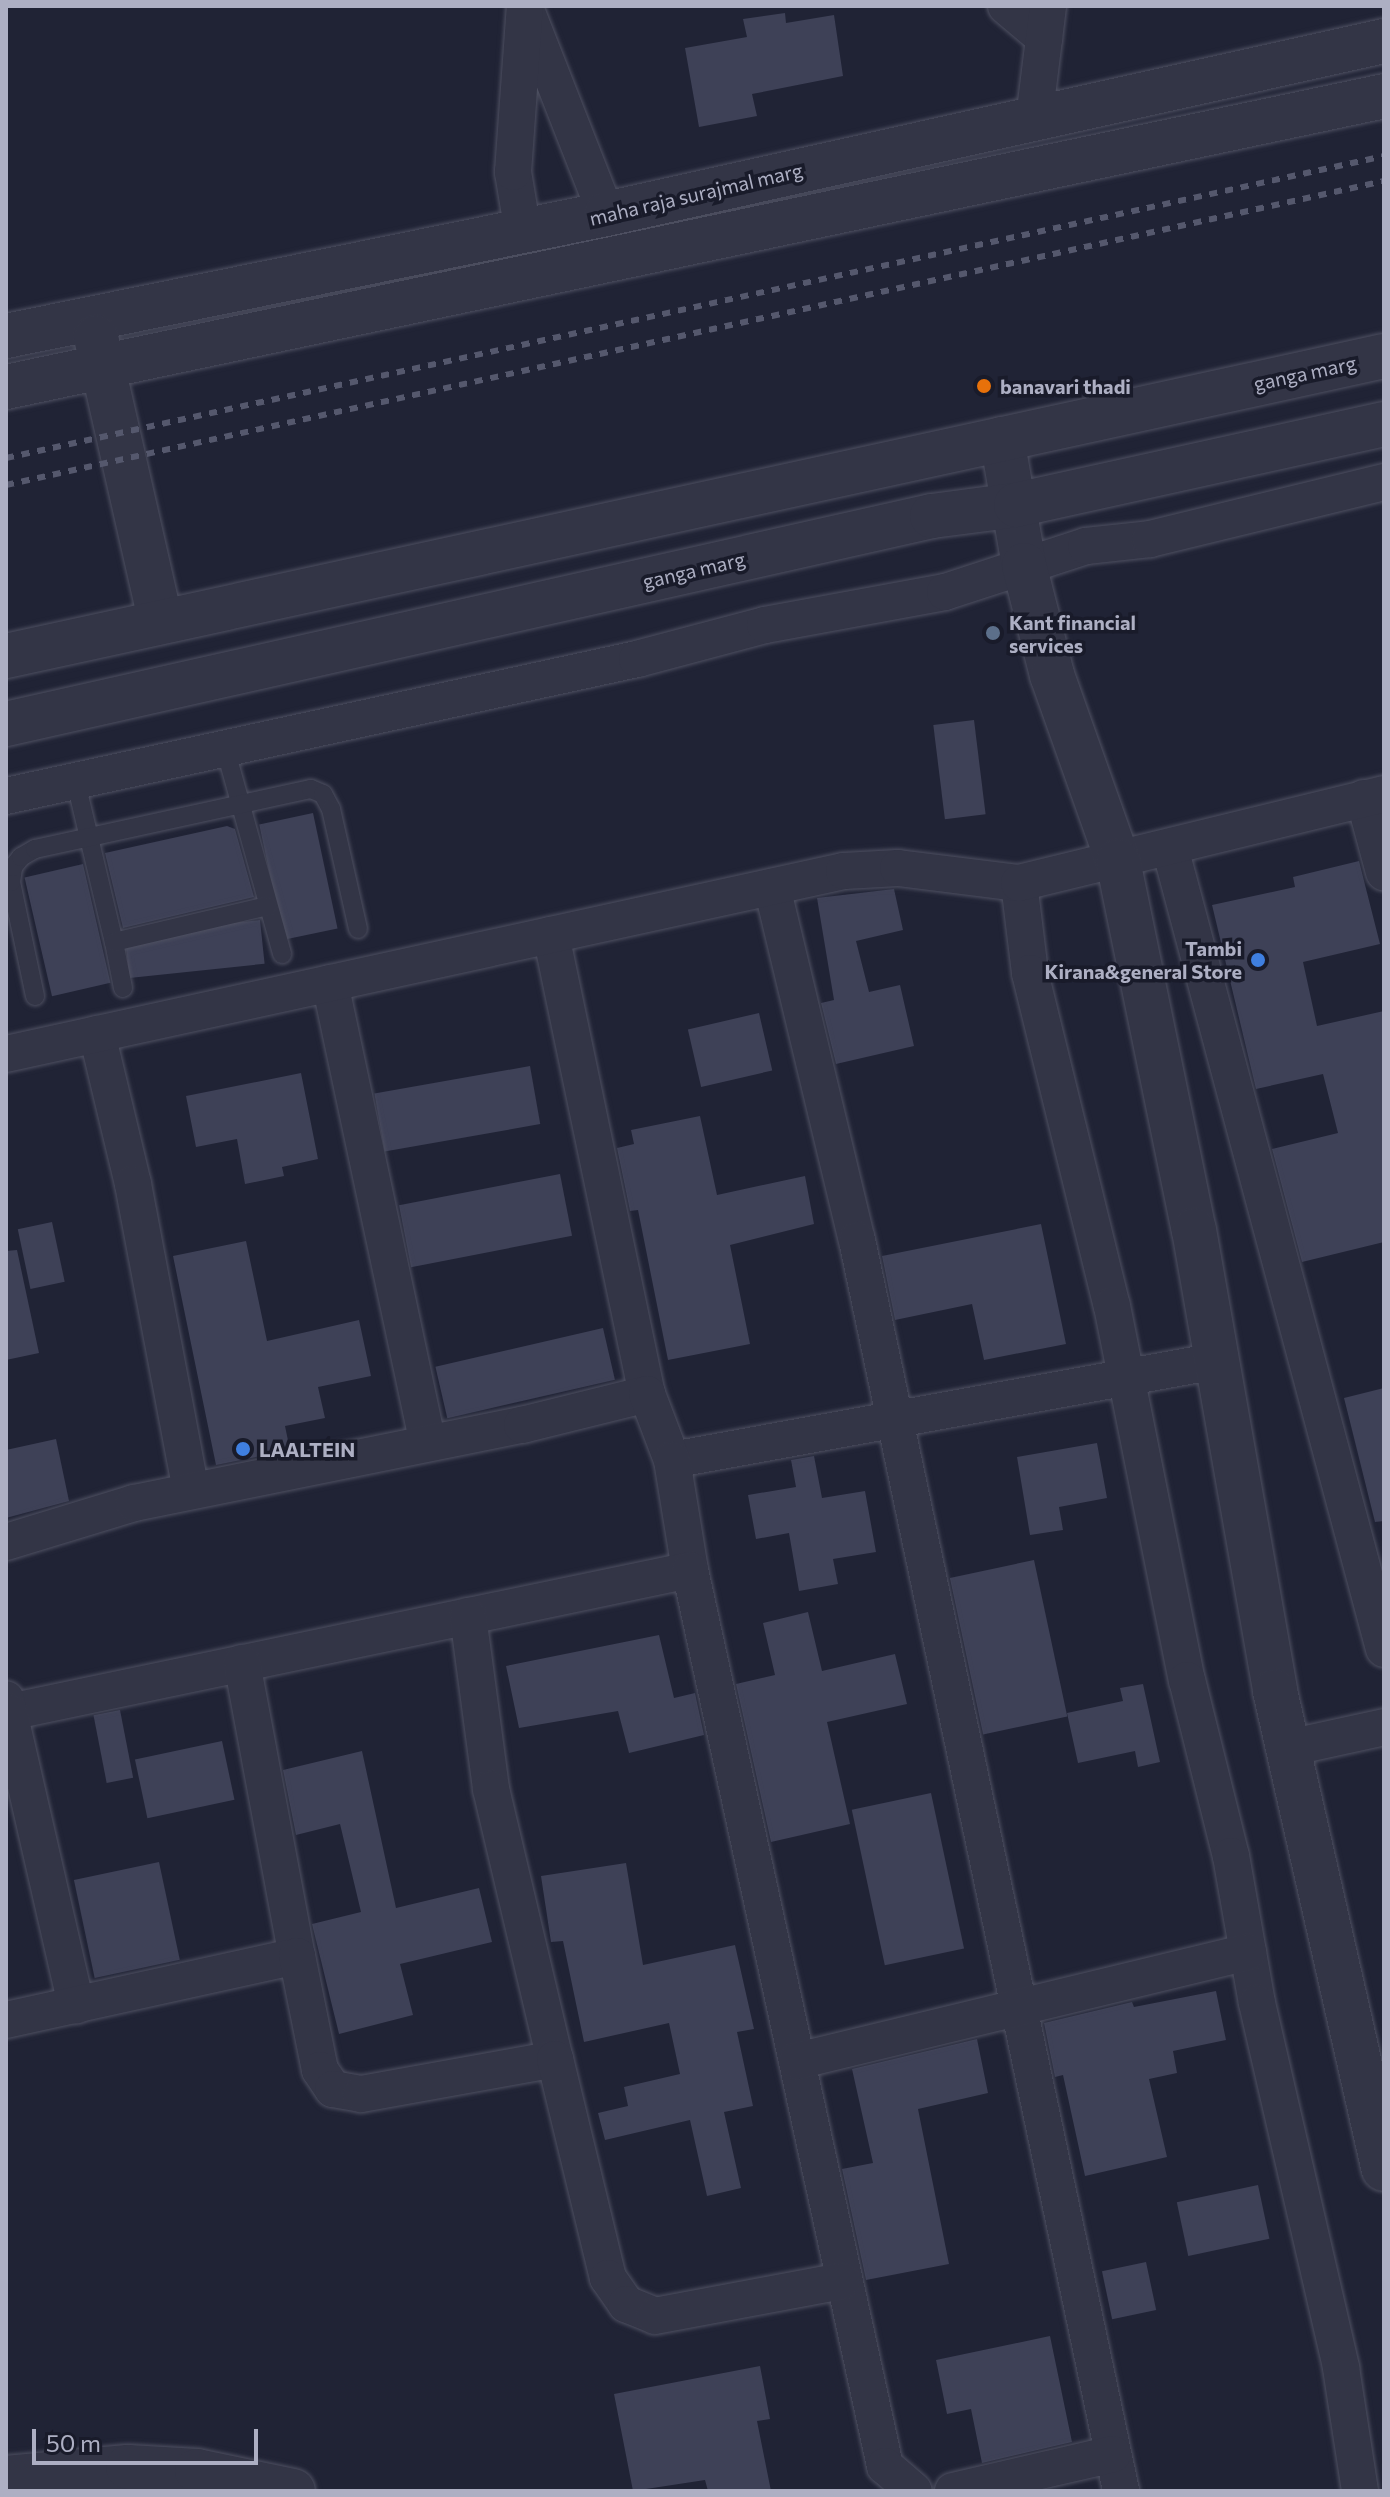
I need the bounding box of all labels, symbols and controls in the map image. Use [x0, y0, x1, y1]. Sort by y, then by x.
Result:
street label: maha raja surajmal marg [587, 158, 805, 230]
street label: ganga marg [1251, 350, 1359, 396]
place label: banavari thadi [1000, 374, 1131, 398]
marker: banavari thadi [975, 377, 993, 395]
street label: ganga marg [640, 547, 748, 593]
place label: Kant financial services [1009, 610, 1136, 657]
marker: Kant financial services [984, 624, 1002, 642]
place label: Tambi Kirana&general Store [1045, 936, 1242, 983]
marker: Tambi Kirana&general Store [1249, 951, 1267, 969]
place label: LAALTEIN [259, 1437, 355, 1461]
marker: LAALTEIN [234, 1440, 252, 1458]
scale bar [36, 2413, 262, 2463]
text: 50 m [46, 2428, 101, 2457]

